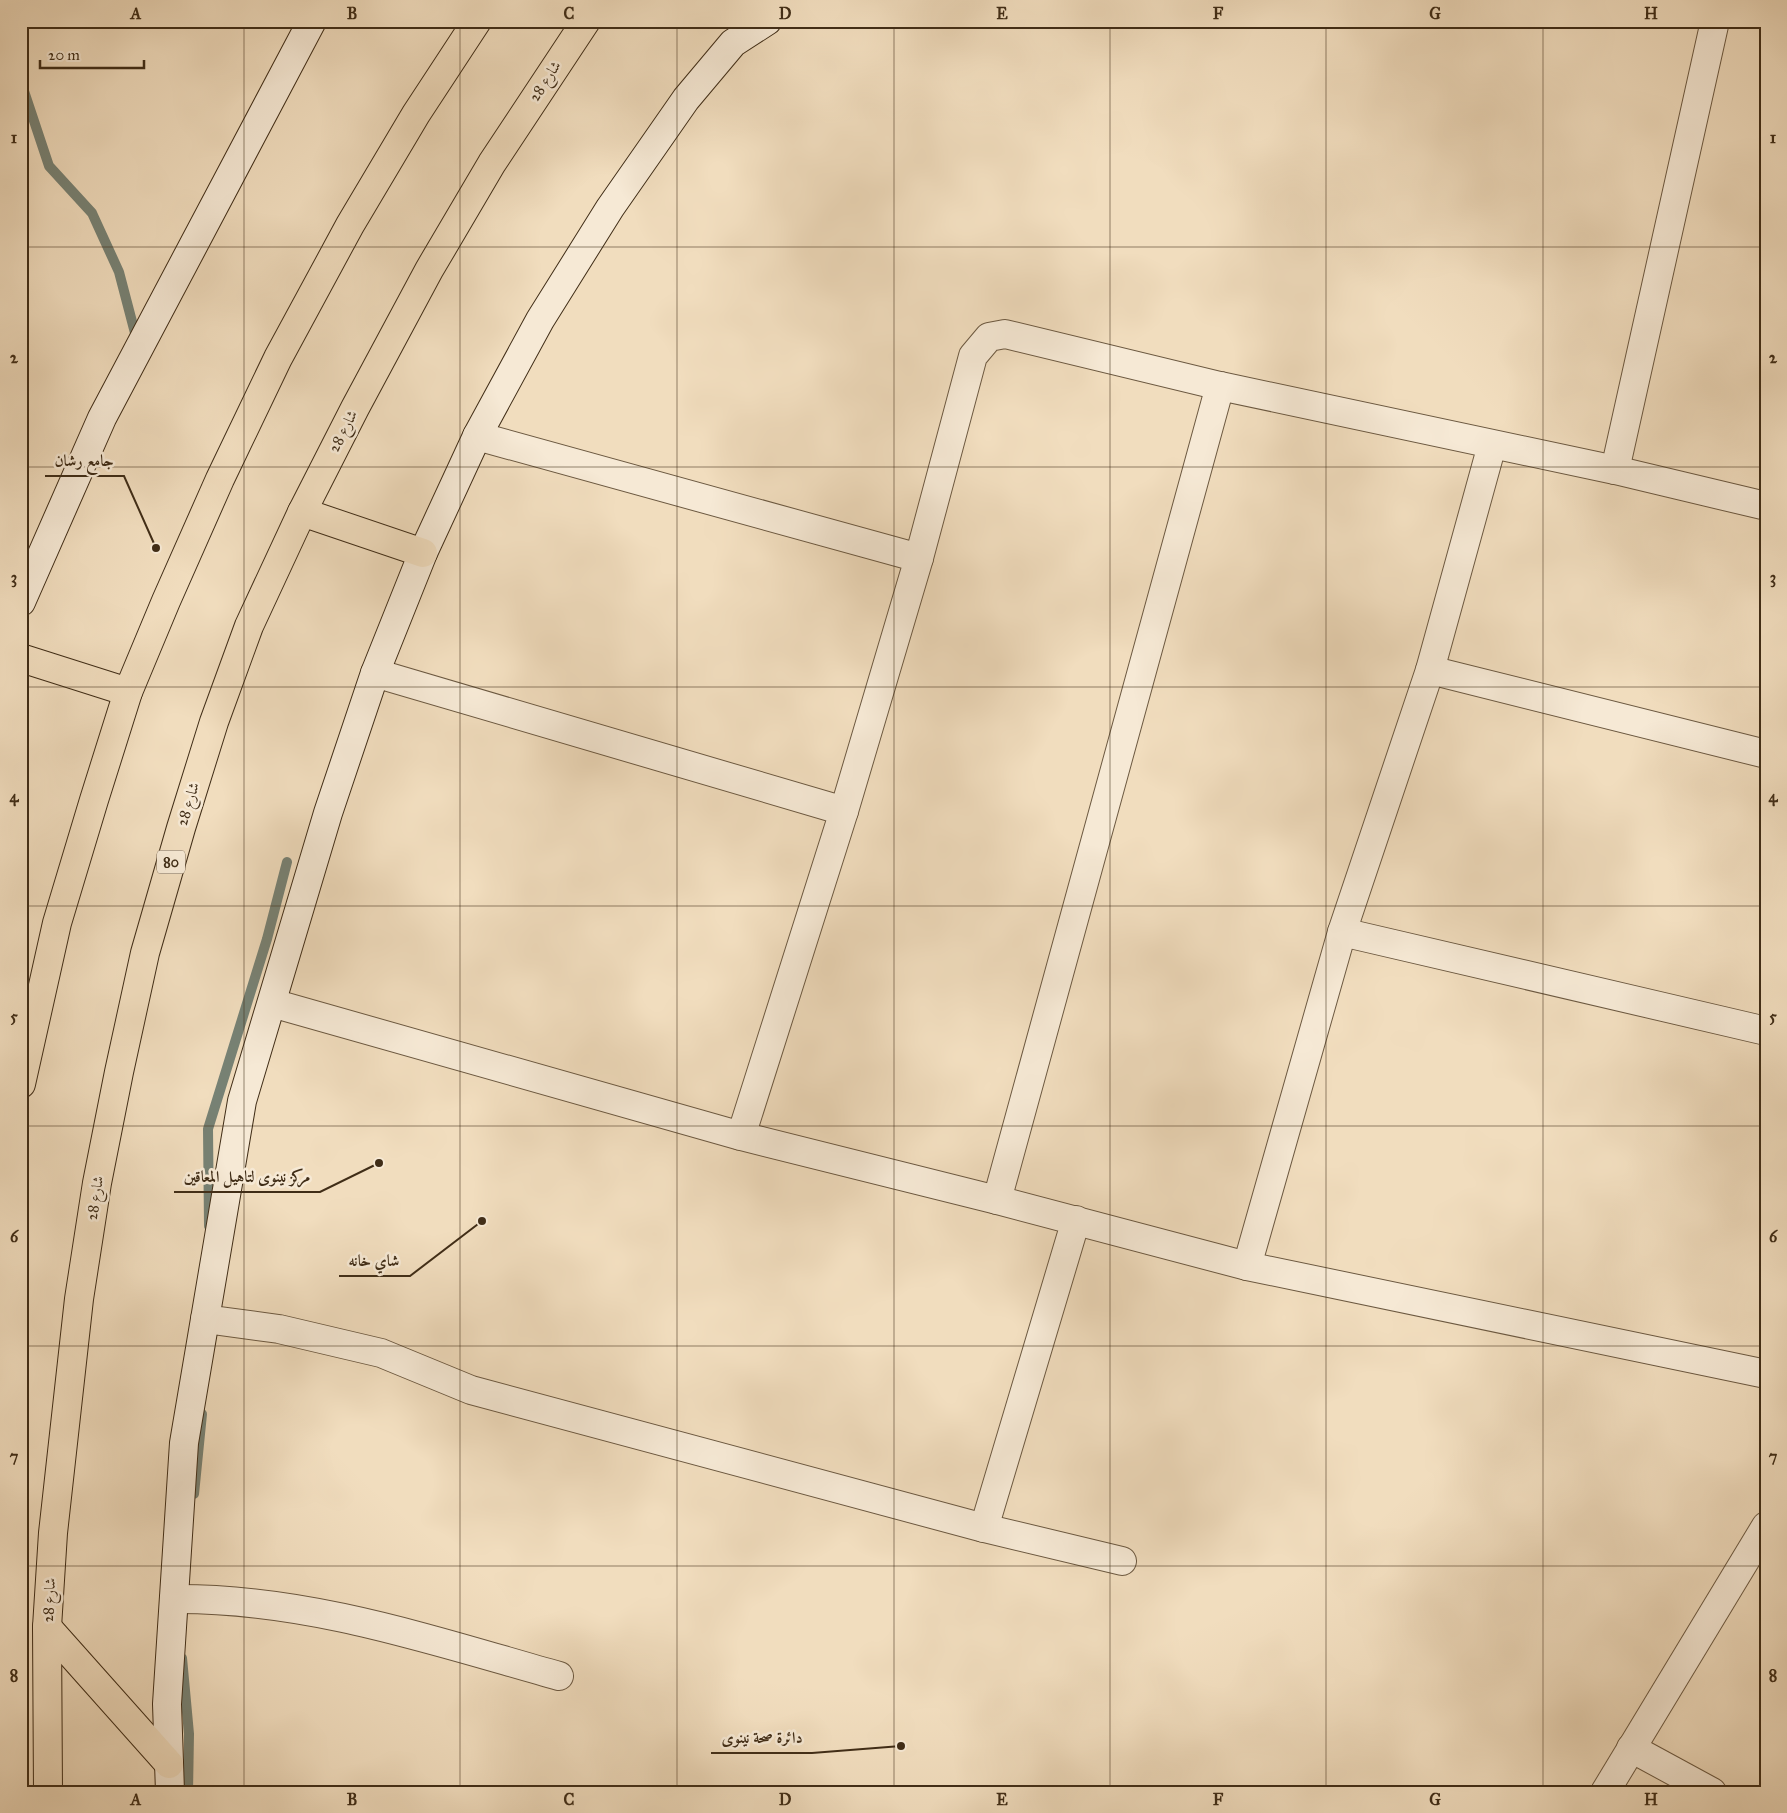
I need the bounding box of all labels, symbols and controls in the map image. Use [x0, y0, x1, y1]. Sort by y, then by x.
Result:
text: A [130, 4, 142, 23]
text: B [347, 4, 357, 23]
text: C [564, 4, 575, 23]
text: D [779, 4, 792, 23]
text: E [996, 4, 1008, 23]
text: F [1213, 4, 1224, 23]
text: G [1429, 4, 1441, 23]
text: H [1644, 4, 1658, 23]
scale bar [40, 38, 144, 70]
text: 20 m [48, 46, 80, 64]
street label: شارع 28 [525, 57, 568, 107]
text: 1 [11, 128, 18, 147]
text: 1 [1770, 128, 1777, 147]
text: 2 [10, 348, 19, 367]
text: 2 [1769, 348, 1778, 367]
street label: شارع 28 [325, 407, 365, 457]
callout: جامع رشان [45, 445, 124, 476]
text: جامع رشان [54, 451, 114, 476]
text: 3 [11, 568, 17, 588]
text: 3 [1770, 568, 1776, 588]
street label: شارع 28 [173, 780, 207, 829]
text: 4 [10, 787, 20, 807]
text: 4 [1769, 787, 1779, 807]
road number: 80 [157, 850, 185, 874]
text: 5 [10, 1007, 18, 1026]
text: 5 [1769, 1007, 1777, 1026]
callout: مركز نينوى لتاهيل المعاقين [174, 1161, 320, 1192]
text: مركز نينوى لتاهيل المعاقين [184, 1167, 310, 1188]
street label: شارع 28 [83, 1175, 111, 1222]
text: 6 [10, 1227, 19, 1246]
text: 6 [1769, 1227, 1778, 1246]
callout: شاي خانه [339, 1245, 410, 1276]
text: شاي خانه [349, 1251, 399, 1274]
text: 7 [10, 1447, 19, 1466]
text: 7 [1769, 1447, 1778, 1466]
street label: شارع 28 [39, 1577, 63, 1623]
text: 8 [10, 1666, 18, 1685]
text: 8 [1769, 1666, 1777, 1685]
callout: دائرة صحة نينوى [711, 1722, 812, 1753]
text: دائرة صحة نينوى [721, 1728, 803, 1748]
text: A [130, 1790, 142, 1809]
text: B [347, 1790, 357, 1809]
text: C [564, 1790, 575, 1809]
text: D [779, 1790, 792, 1809]
text: E [996, 1790, 1008, 1809]
text: F [1213, 1790, 1224, 1809]
text: G [1429, 1790, 1441, 1809]
text: H [1644, 1790, 1658, 1809]

